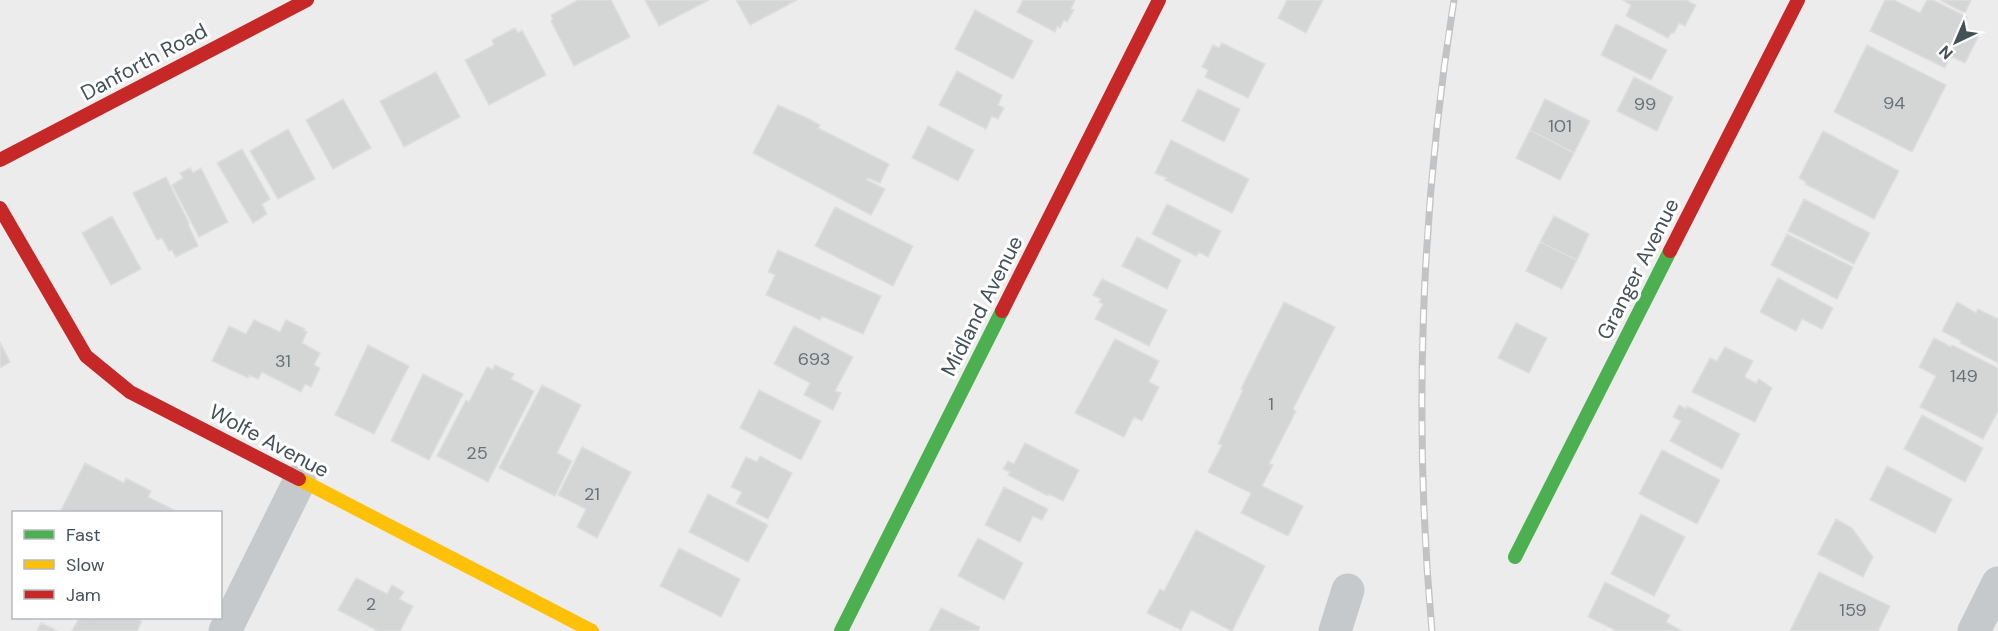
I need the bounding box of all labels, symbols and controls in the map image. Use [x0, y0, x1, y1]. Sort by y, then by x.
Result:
north arrow [1926, 12, 1986, 72]
street label: Danforth Road [76, 17, 212, 107]
text: N [1934, 41, 1957, 64]
house number: 94 [1883, 91, 1905, 115]
house number: 99 [1634, 92, 1656, 116]
house number: 101 [1548, 114, 1572, 138]
street label: Granger Avenue [1590, 193, 1686, 344]
street label: Midland Avenue [935, 231, 1029, 381]
house number: 693 [798, 347, 830, 371]
house number: 31 [275, 349, 291, 373]
house number: 149 [1950, 364, 1978, 388]
house number: 1 [1268, 392, 1274, 416]
street label: Wolfe Avenue [204, 398, 334, 484]
house number: 25 [466, 441, 488, 465]
house number: 21 [584, 482, 600, 506]
legend [12, 511, 222, 619]
text: Fast [66, 523, 101, 547]
text: Slow [66, 553, 105, 577]
text: Jam [66, 583, 101, 607]
house number: 2 [366, 592, 376, 616]
house number: 159 [1839, 598, 1867, 622]

